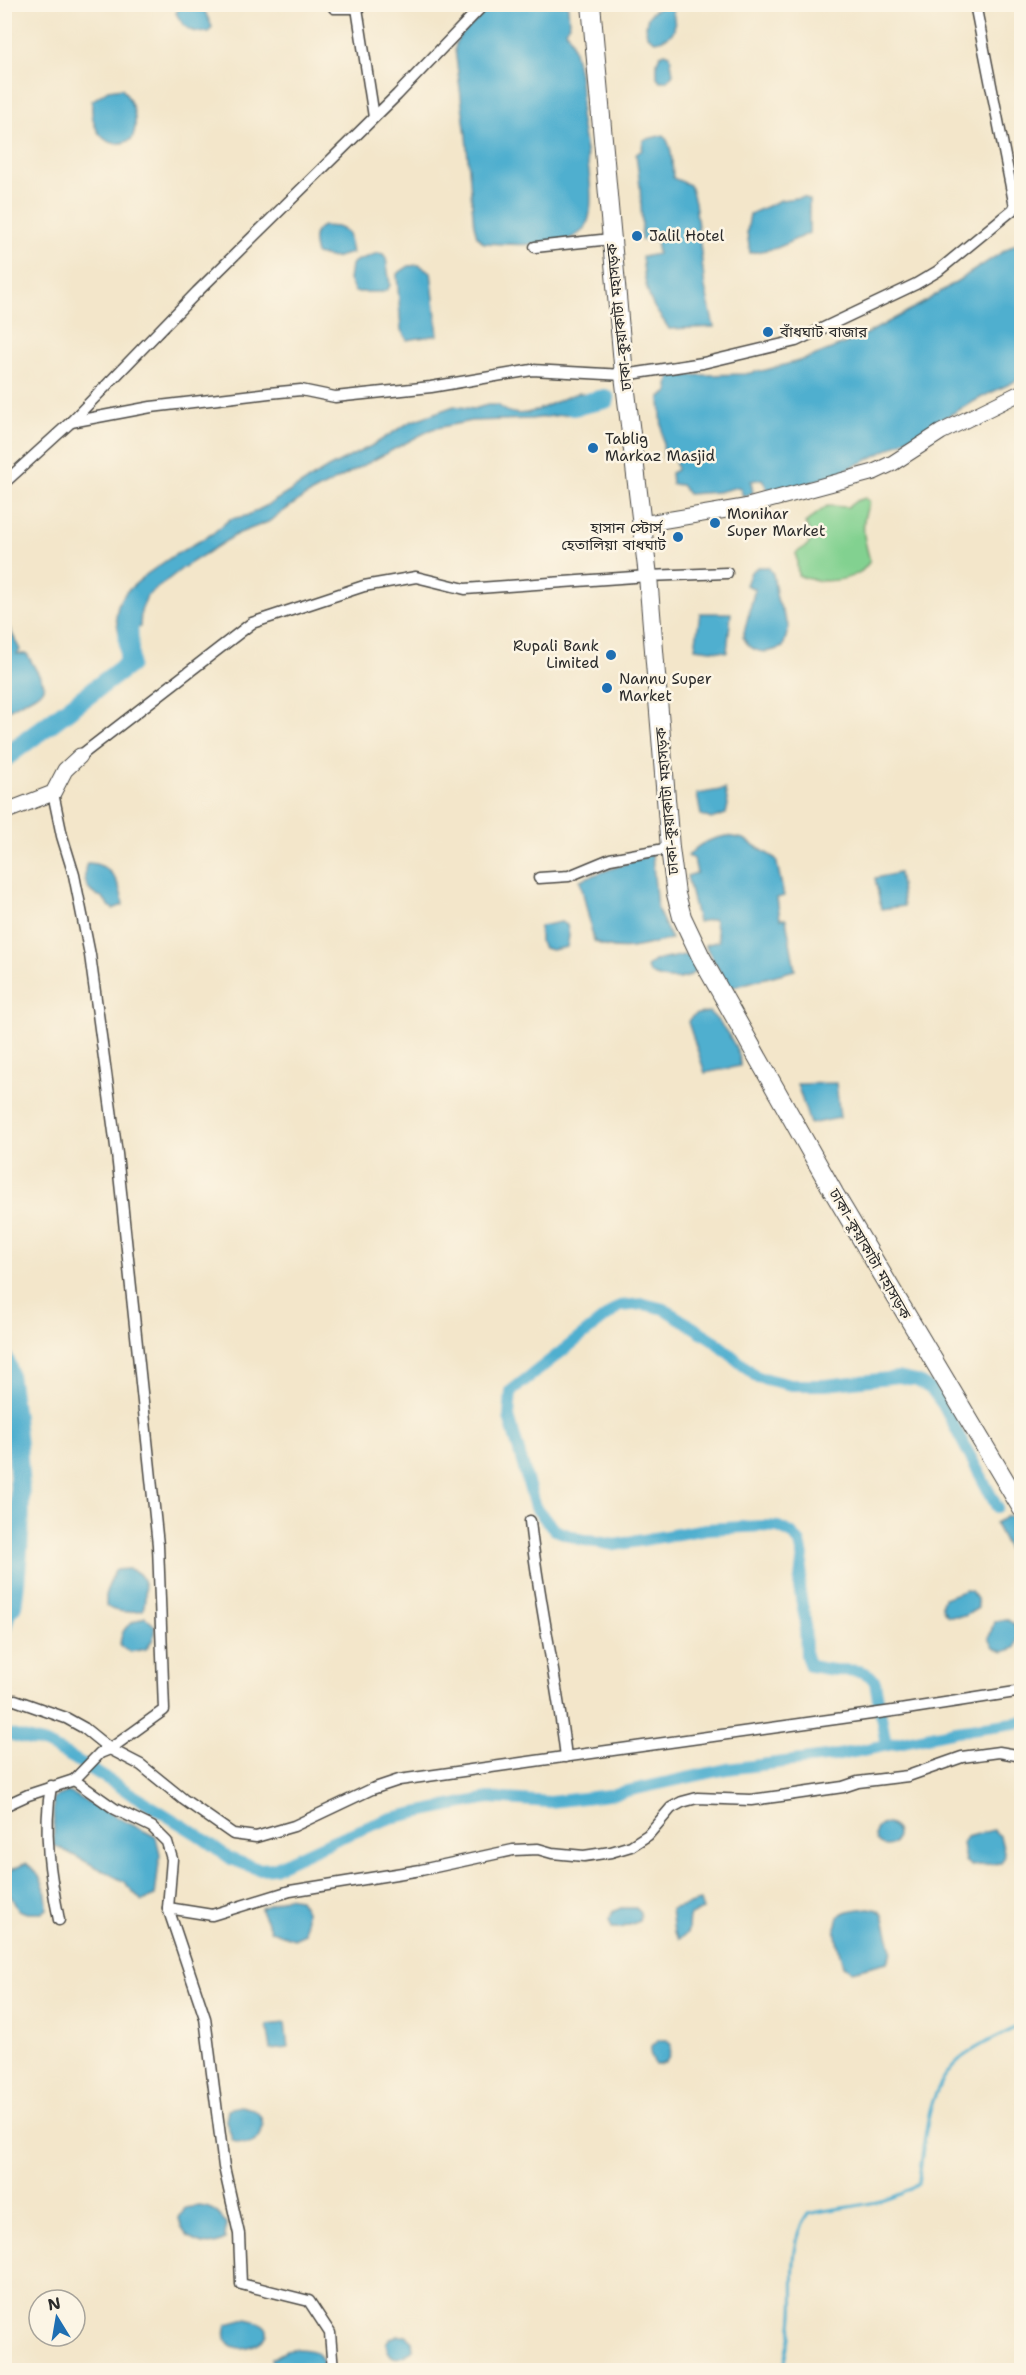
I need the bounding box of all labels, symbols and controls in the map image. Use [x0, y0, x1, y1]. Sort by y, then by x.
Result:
place label: Jalil Hotel [649, 226, 725, 246]
marker: Jalil Hotel [630, 229, 644, 243]
street label: ঢাকা-কুয়াকাটা মহাসড়ক [601, 242, 637, 393]
place label: বাঁধঘাট বাজার [779, 322, 868, 342]
marker: বাঁধঘাট বাজার [761, 325, 775, 339]
place label: Tablig Markaz Masjid [605, 429, 715, 466]
marker: Tablig Markaz Masjid [586, 441, 600, 455]
place label: Monihar Super Market [727, 504, 825, 541]
marker: Monihar Super Market [708, 516, 722, 530]
place label: হাসান স্টোর্স, হেতালিয়া বাধঘাট [561, 518, 667, 555]
marker: হাসান স্টোর্স, হেতালিয়া বাধঘাট [671, 530, 685, 544]
place label: Rupali Bank Limited [513, 636, 599, 673]
marker: Rupali Bank Limited [604, 648, 618, 662]
place label: Nannu Super Market [619, 669, 712, 706]
marker: Nannu Super Market [600, 681, 614, 695]
street label: ঢাকা-কুয়াকাটা মহাসড়ক [651, 726, 683, 876]
street label: ঢাকা-কুয়াকাটা মহাসড়ক [824, 1184, 916, 1324]
north arrow [27, 2288, 87, 2348]
text: N [46, 2292, 62, 2315]

